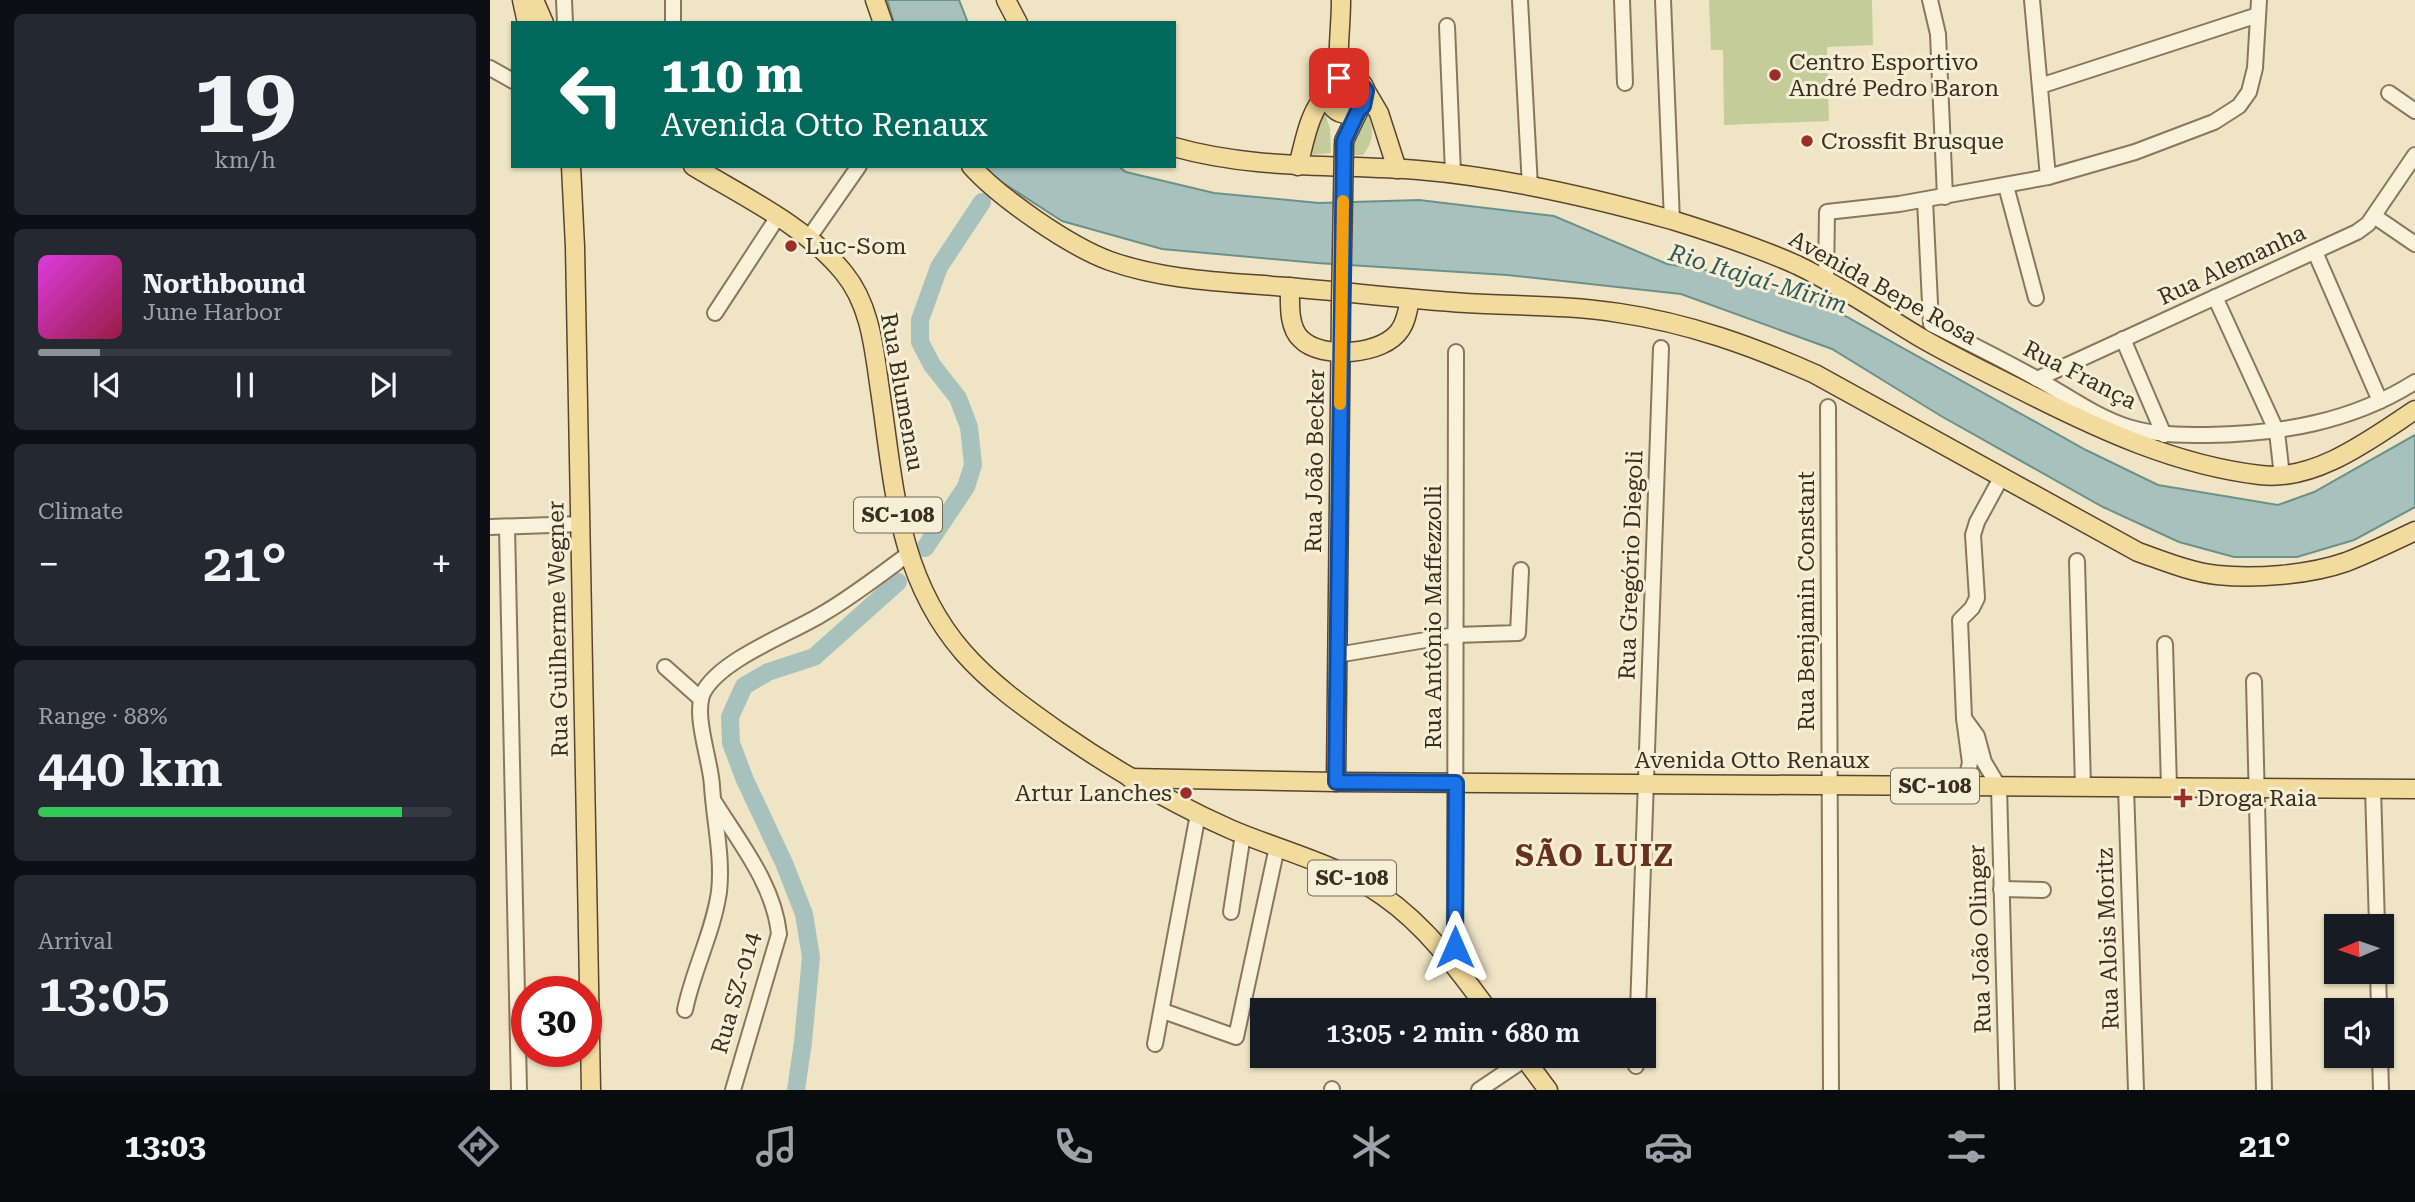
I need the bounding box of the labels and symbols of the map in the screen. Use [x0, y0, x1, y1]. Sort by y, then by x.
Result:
pin [1309, 48, 1369, 108]
place label: Centro Esportivo André Pedro Baron [1789, 49, 1999, 102]
marker: Centro Esportivo André Pedro Baron [1767, 67, 1783, 83]
place label: Crossfit Brusque [1821, 128, 2004, 155]
marker: Crossfit Brusque [1799, 133, 1815, 149]
street label: Rua Alemanha [2154, 219, 2310, 311]
street label: Avenida Bepe Rosa [1784, 225, 1982, 351]
place label: Luc-Som [805, 233, 906, 260]
marker: Luc-Som [783, 238, 799, 254]
water label: Rio Itajaí-Mirim [1665, 238, 1851, 319]
street label: Rua Blumenau [875, 311, 929, 473]
street label: Rua França [2019, 335, 2142, 415]
street label: Rua João Becker [1300, 369, 1330, 553]
street label: Rua Gregório Diegoli [1613, 450, 1649, 680]
street label: Rua Benjamin Constant [1793, 471, 1820, 731]
street label: Rua Antônio Maffezzolli [1420, 485, 1447, 749]
road number: SC-108 [854, 498, 942, 532]
street label: Rua Guilherme Wegner [542, 500, 574, 758]
street label: Avenida Otto Renaux [1635, 747, 1870, 774]
road number: SC-108 [1891, 768, 1979, 804]
place label: Artur Lanches [1015, 780, 1172, 807]
marker: Artur Lanches [1178, 785, 1194, 801]
place label: Droga Raia [2197, 785, 2318, 812]
marker: Droga Raia [2175, 790, 2191, 806]
district label: SÃO LUIZ [1515, 837, 1675, 873]
street label: Rua João Olinger [1963, 844, 1997, 1034]
street label: Rua Alois Moritz [2091, 847, 2125, 1031]
road number: SC-108 [1308, 860, 1396, 896]
position arrow [1418, 910, 1492, 984]
north arrow [2324, 914, 2394, 984]
street label: Rua SZ-014 [706, 929, 766, 1057]
speed limit sign: 30 [511, 976, 602, 1067]

